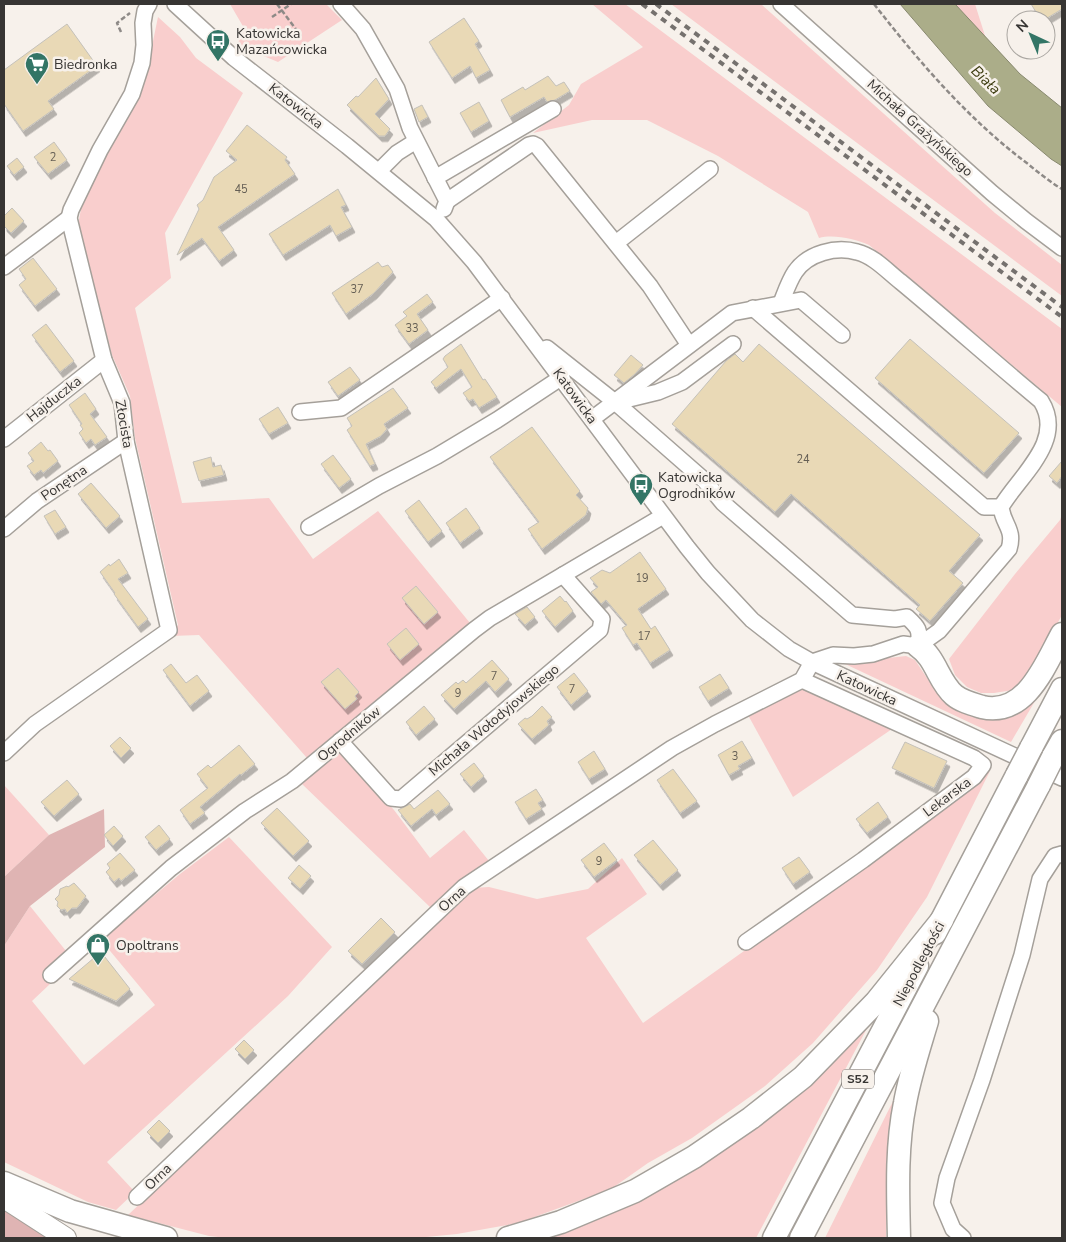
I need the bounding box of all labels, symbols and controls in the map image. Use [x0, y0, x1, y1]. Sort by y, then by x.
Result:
north arrow [1006, 10, 1056, 60]
text: N [1012, 16, 1033, 36]
place label: Katowicka Mazańcowicka [236, 24, 327, 59]
bus stop icon: Katowicka Mazańcowicka [205, 28, 231, 62]
supermarket icon: Biedronka [24, 51, 50, 85]
place label: Biedronka [54, 55, 117, 74]
water label: Biała [967, 61, 1005, 99]
street label: Michała Grażyńskiego [863, 75, 977, 181]
street label: Katowicka [265, 79, 327, 133]
house number: 2 [50, 150, 56, 165]
house number: 45 [234, 182, 248, 197]
house number: 37 [350, 282, 364, 297]
house number: 33 [405, 321, 419, 336]
street label: Katowicka [548, 364, 602, 428]
street label: Hajduczka [23, 372, 85, 426]
street label: Złocista [110, 398, 138, 450]
house number: 24 [796, 452, 810, 467]
street label: Ponętna [37, 461, 91, 505]
place label: Katowicka Ogrodników [658, 468, 736, 503]
bus stop icon: Katowicka Ogrodników [628, 472, 654, 506]
house number: 19 [635, 571, 649, 586]
house number: 17 [637, 629, 651, 644]
street label: Michała Wołodyjowskiego [425, 660, 563, 780]
street label: Katowicka [834, 666, 900, 710]
house number: 7 [491, 669, 497, 684]
house number: 7 [569, 682, 575, 697]
house number: 9 [455, 686, 461, 701]
street label: Ogrodników [313, 702, 385, 766]
house number: 3 [732, 749, 738, 764]
street label: Lekarska [919, 773, 975, 821]
house number: 9 [596, 854, 602, 869]
street label: Orna [434, 882, 470, 916]
street label: Niepodległości [889, 918, 949, 1010]
shop icon: Opoltrans [85, 932, 111, 966]
place label: Opoltrans [116, 936, 179, 955]
road number: S52 [842, 1070, 874, 1088]
street label: Orna [140, 1159, 176, 1195]

